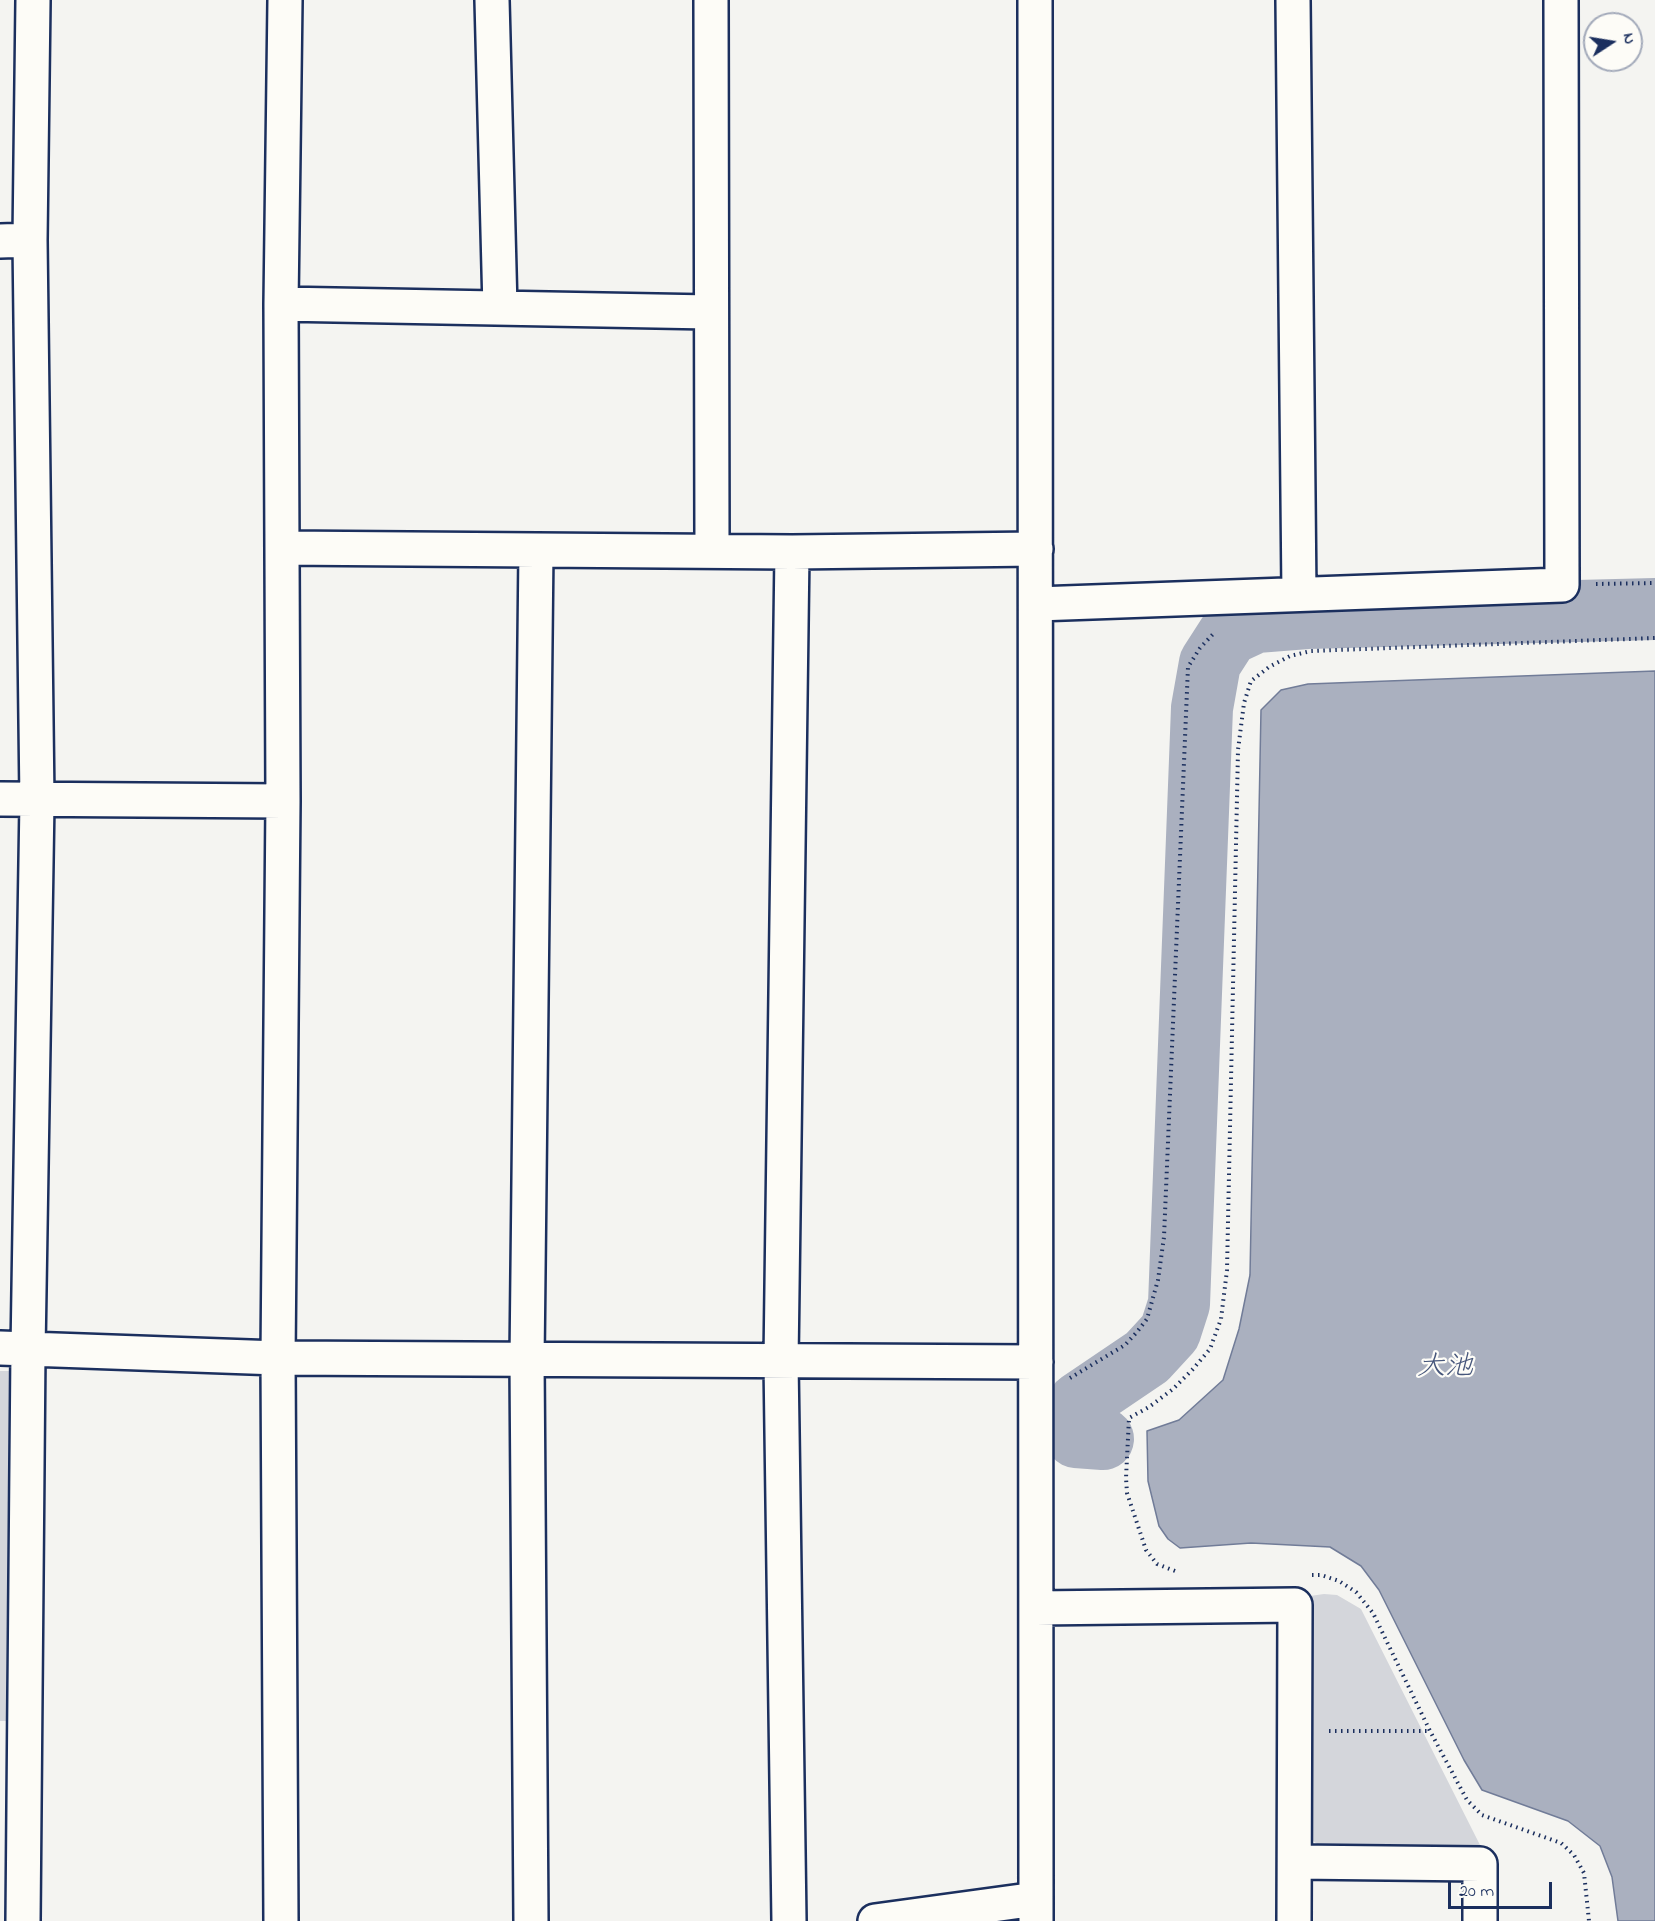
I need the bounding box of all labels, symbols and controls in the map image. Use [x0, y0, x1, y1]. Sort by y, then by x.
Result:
north arrow [1583, 12, 1643, 72]
text: N [1616, 31, 1642, 46]
water label: 大池 [1417, 1352, 1473, 1386]
scale bar [1451, 1870, 1554, 1908]
text: 20 m [1459, 1879, 1494, 1905]

